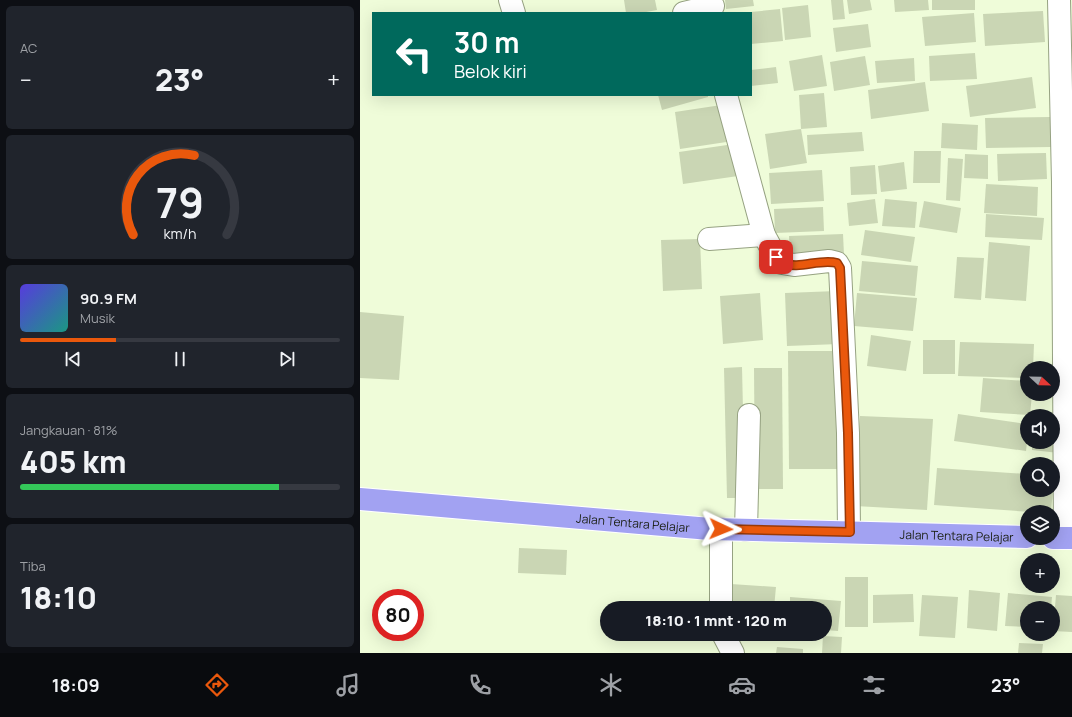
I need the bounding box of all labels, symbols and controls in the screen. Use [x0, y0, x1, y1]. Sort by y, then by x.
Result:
text: 30 m [454, 23, 519, 61]
icon: left [388, 28, 440, 80]
text: AC [20, 39, 37, 57]
text: 23° [155, 59, 204, 100]
text: Belok kiri [454, 59, 527, 83]
text: − [20, 65, 32, 95]
text: + [327, 65, 340, 95]
text: 79 [156, 174, 204, 230]
text: km/h [163, 224, 197, 243]
pin [759, 240, 793, 274]
icon: arrive [765, 246, 787, 268]
text: 90.9 FM [80, 288, 137, 309]
text: Musik [80, 309, 115, 327]
icon: previous [62, 348, 84, 370]
icon: pause [169, 348, 191, 370]
icon: next [276, 348, 298, 370]
north arrow [1020, 361, 1060, 401]
map controls [1020, 361, 1060, 641]
button: sound [1020, 409, 1060, 449]
text: Jangkauan · 81% [20, 421, 117, 439]
text: 405 km [20, 441, 126, 482]
button: search [1020, 457, 1060, 497]
button: layers [1020, 505, 1060, 545]
position arrow [700, 508, 742, 550]
street label: Jalan Tentara Pelajar [576, 509, 691, 536]
street label: Jalan Tentara Pelajar [900, 525, 1014, 545]
button: + [1020, 553, 1060, 593]
text: Tiba [20, 557, 46, 575]
text: 18:10 [20, 577, 97, 618]
speed limit sign: 80 [372, 589, 424, 641]
button: − [1020, 601, 1060, 641]
text: 18:10 · 1 mnt · 120 m [645, 610, 787, 631]
icon: directions [203, 671, 231, 699]
icon: music [334, 671, 362, 699]
icon: phone [466, 671, 494, 699]
icon: climate [597, 671, 625, 699]
icon: car [728, 671, 756, 699]
icon: filters [860, 671, 888, 699]
text: 18:09 [52, 673, 100, 697]
text: 23° [991, 673, 1020, 697]

